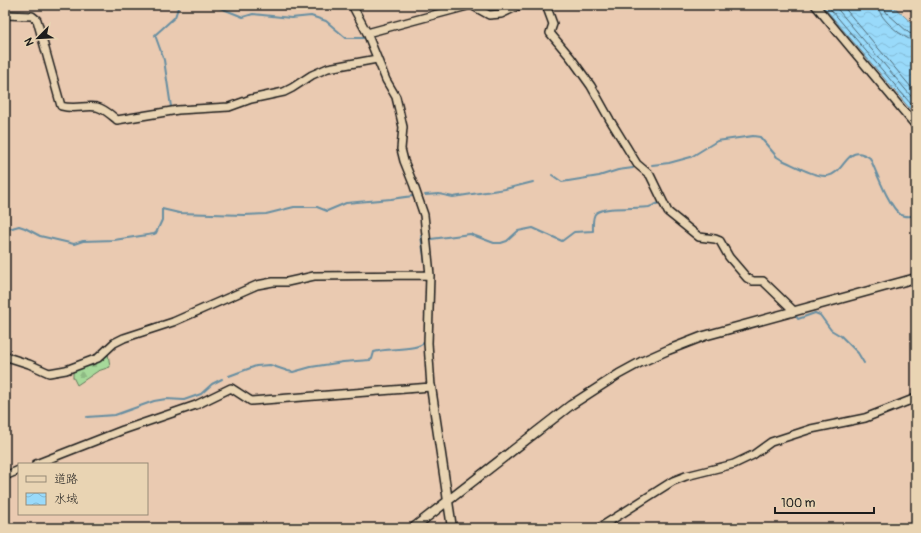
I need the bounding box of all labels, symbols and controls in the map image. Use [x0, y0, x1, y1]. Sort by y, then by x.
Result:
north arrow [18, 18, 58, 58]
text: N [22, 35, 37, 48]
legend [18, 463, 148, 515]
text: 道路 [54, 472, 78, 487]
scale bar [775, 489, 874, 515]
text: 水域 [54, 492, 78, 507]
text: 100 m [781, 496, 816, 511]

